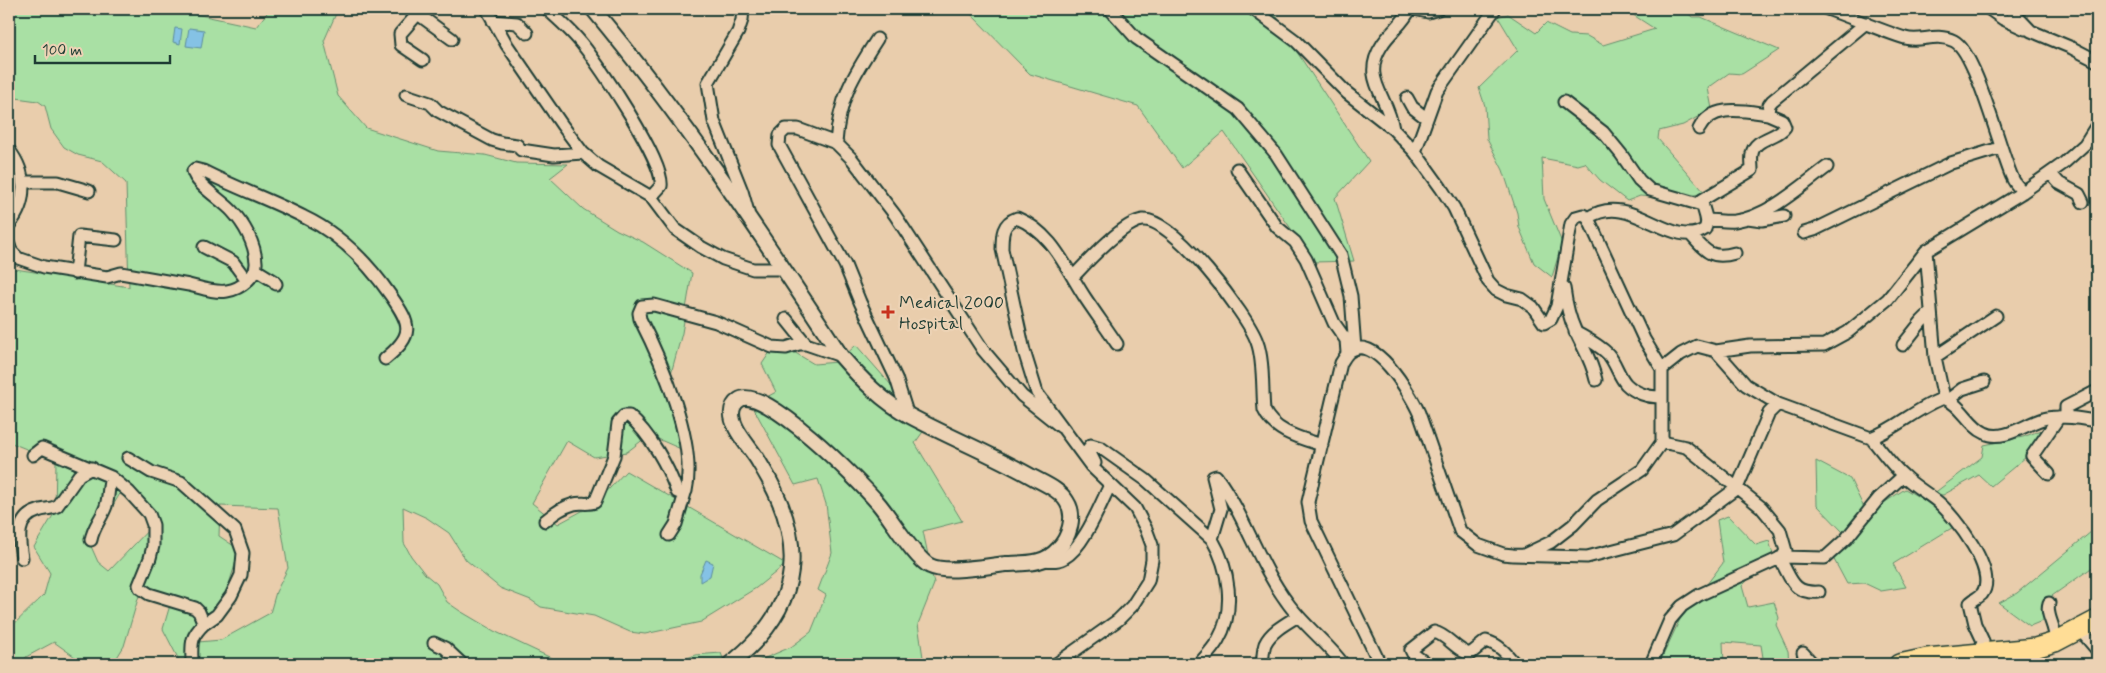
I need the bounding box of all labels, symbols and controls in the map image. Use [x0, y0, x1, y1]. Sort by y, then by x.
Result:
scale bar [35, 32, 170, 64]
text: 100 m [42, 41, 82, 61]
place label: Medical 2000 Hospital [899, 291, 1004, 336]
marker: Medical 2000 Hospital [881, 305, 895, 319]

